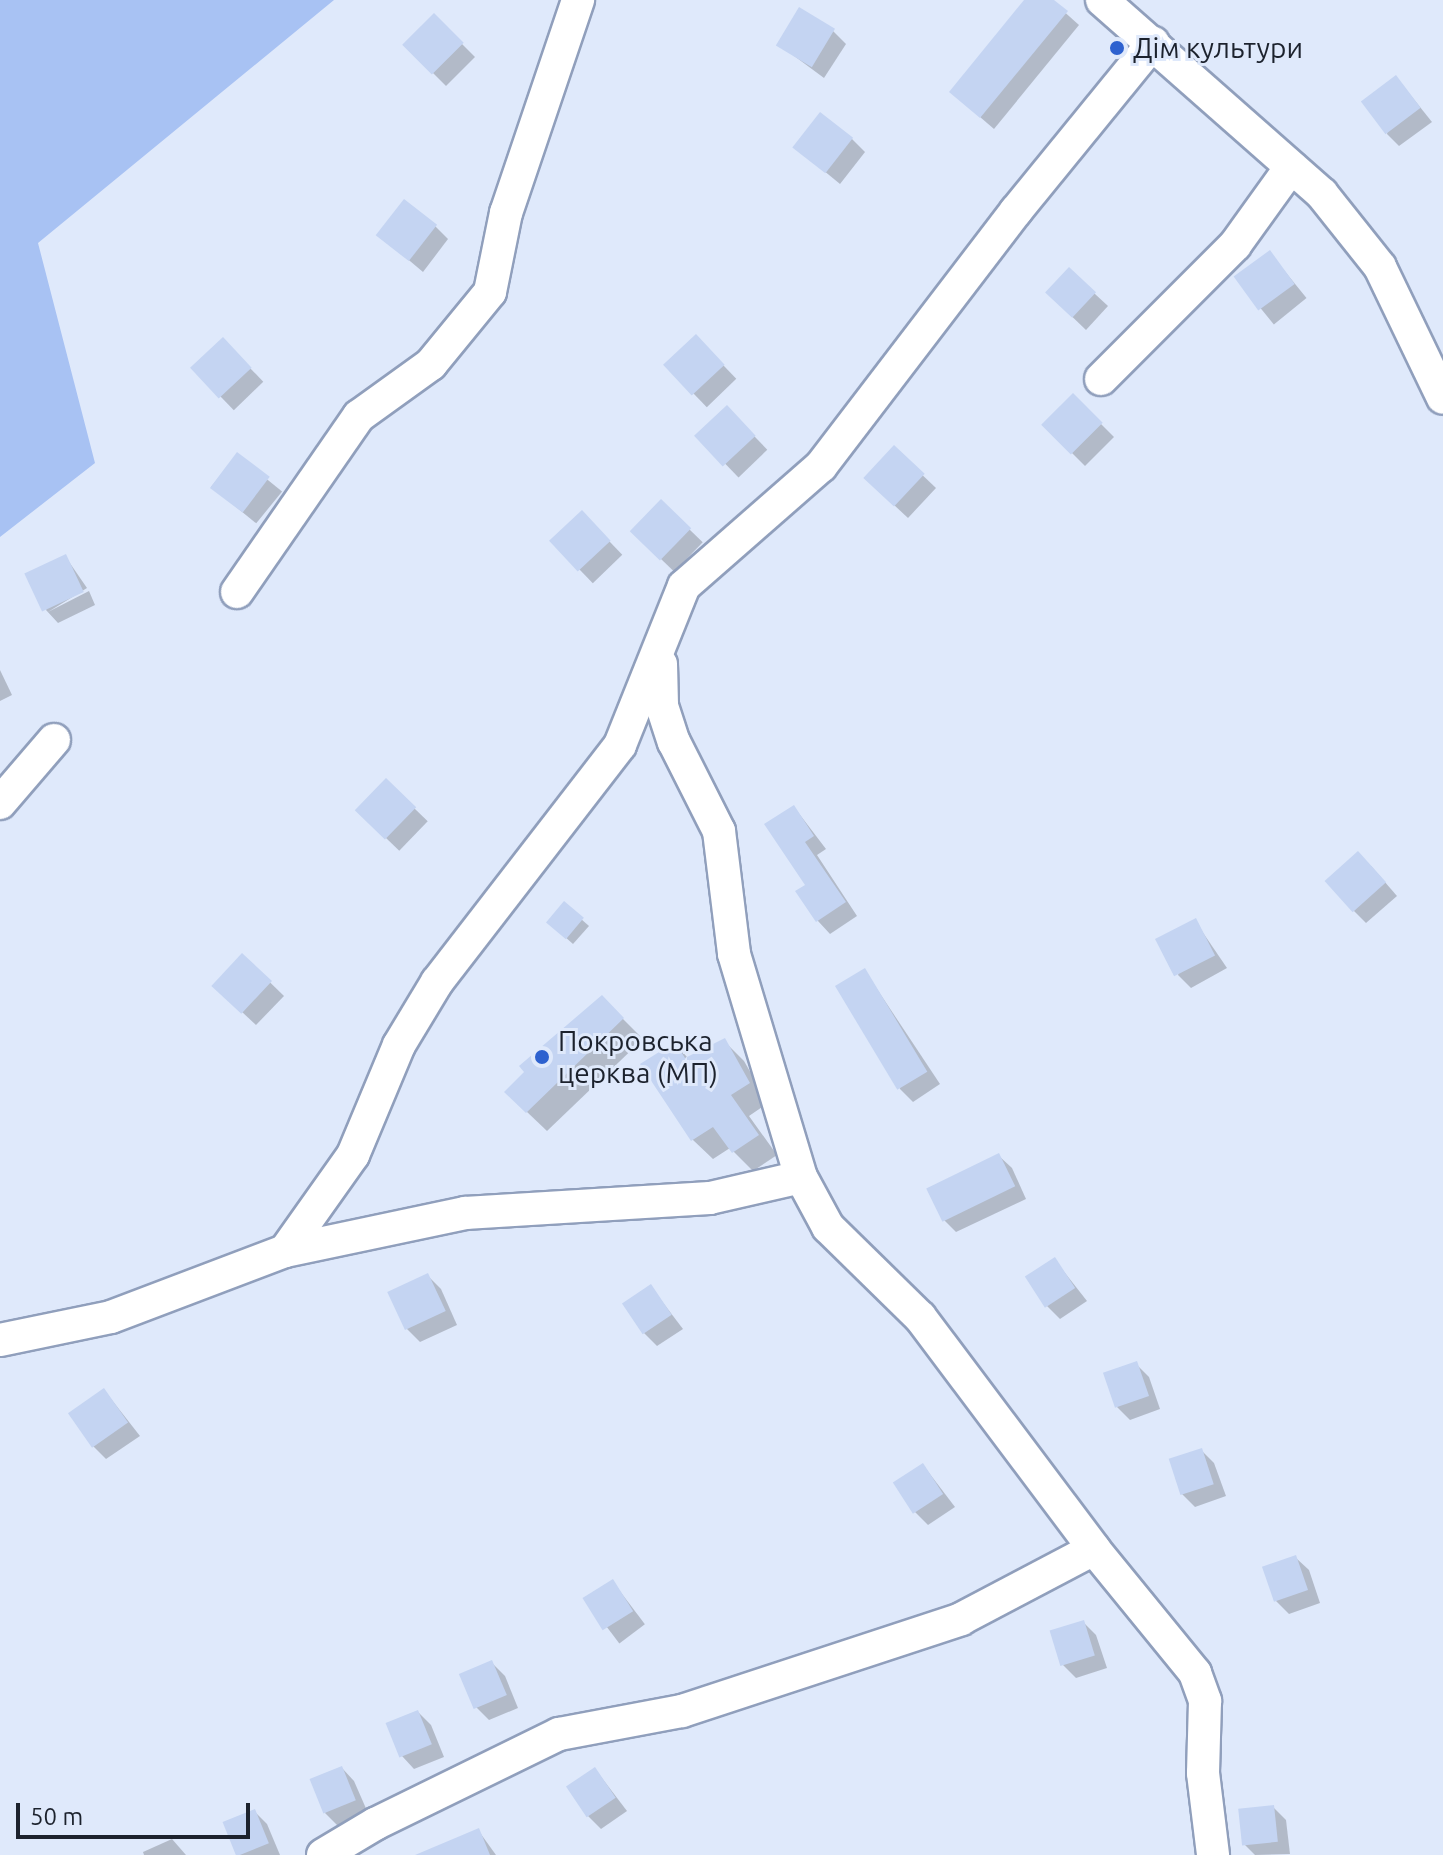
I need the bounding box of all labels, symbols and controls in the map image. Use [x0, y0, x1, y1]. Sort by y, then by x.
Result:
place label: Дім культури [1133, 31, 1303, 65]
marker: Дім культури [1108, 39, 1126, 57]
place label: Покровська церква (МП) [558, 1024, 718, 1090]
marker: Покровська церква (МП) [533, 1048, 551, 1066]
scale bar [20, 1787, 254, 1837]
text: 50 m [30, 1803, 83, 1830]

